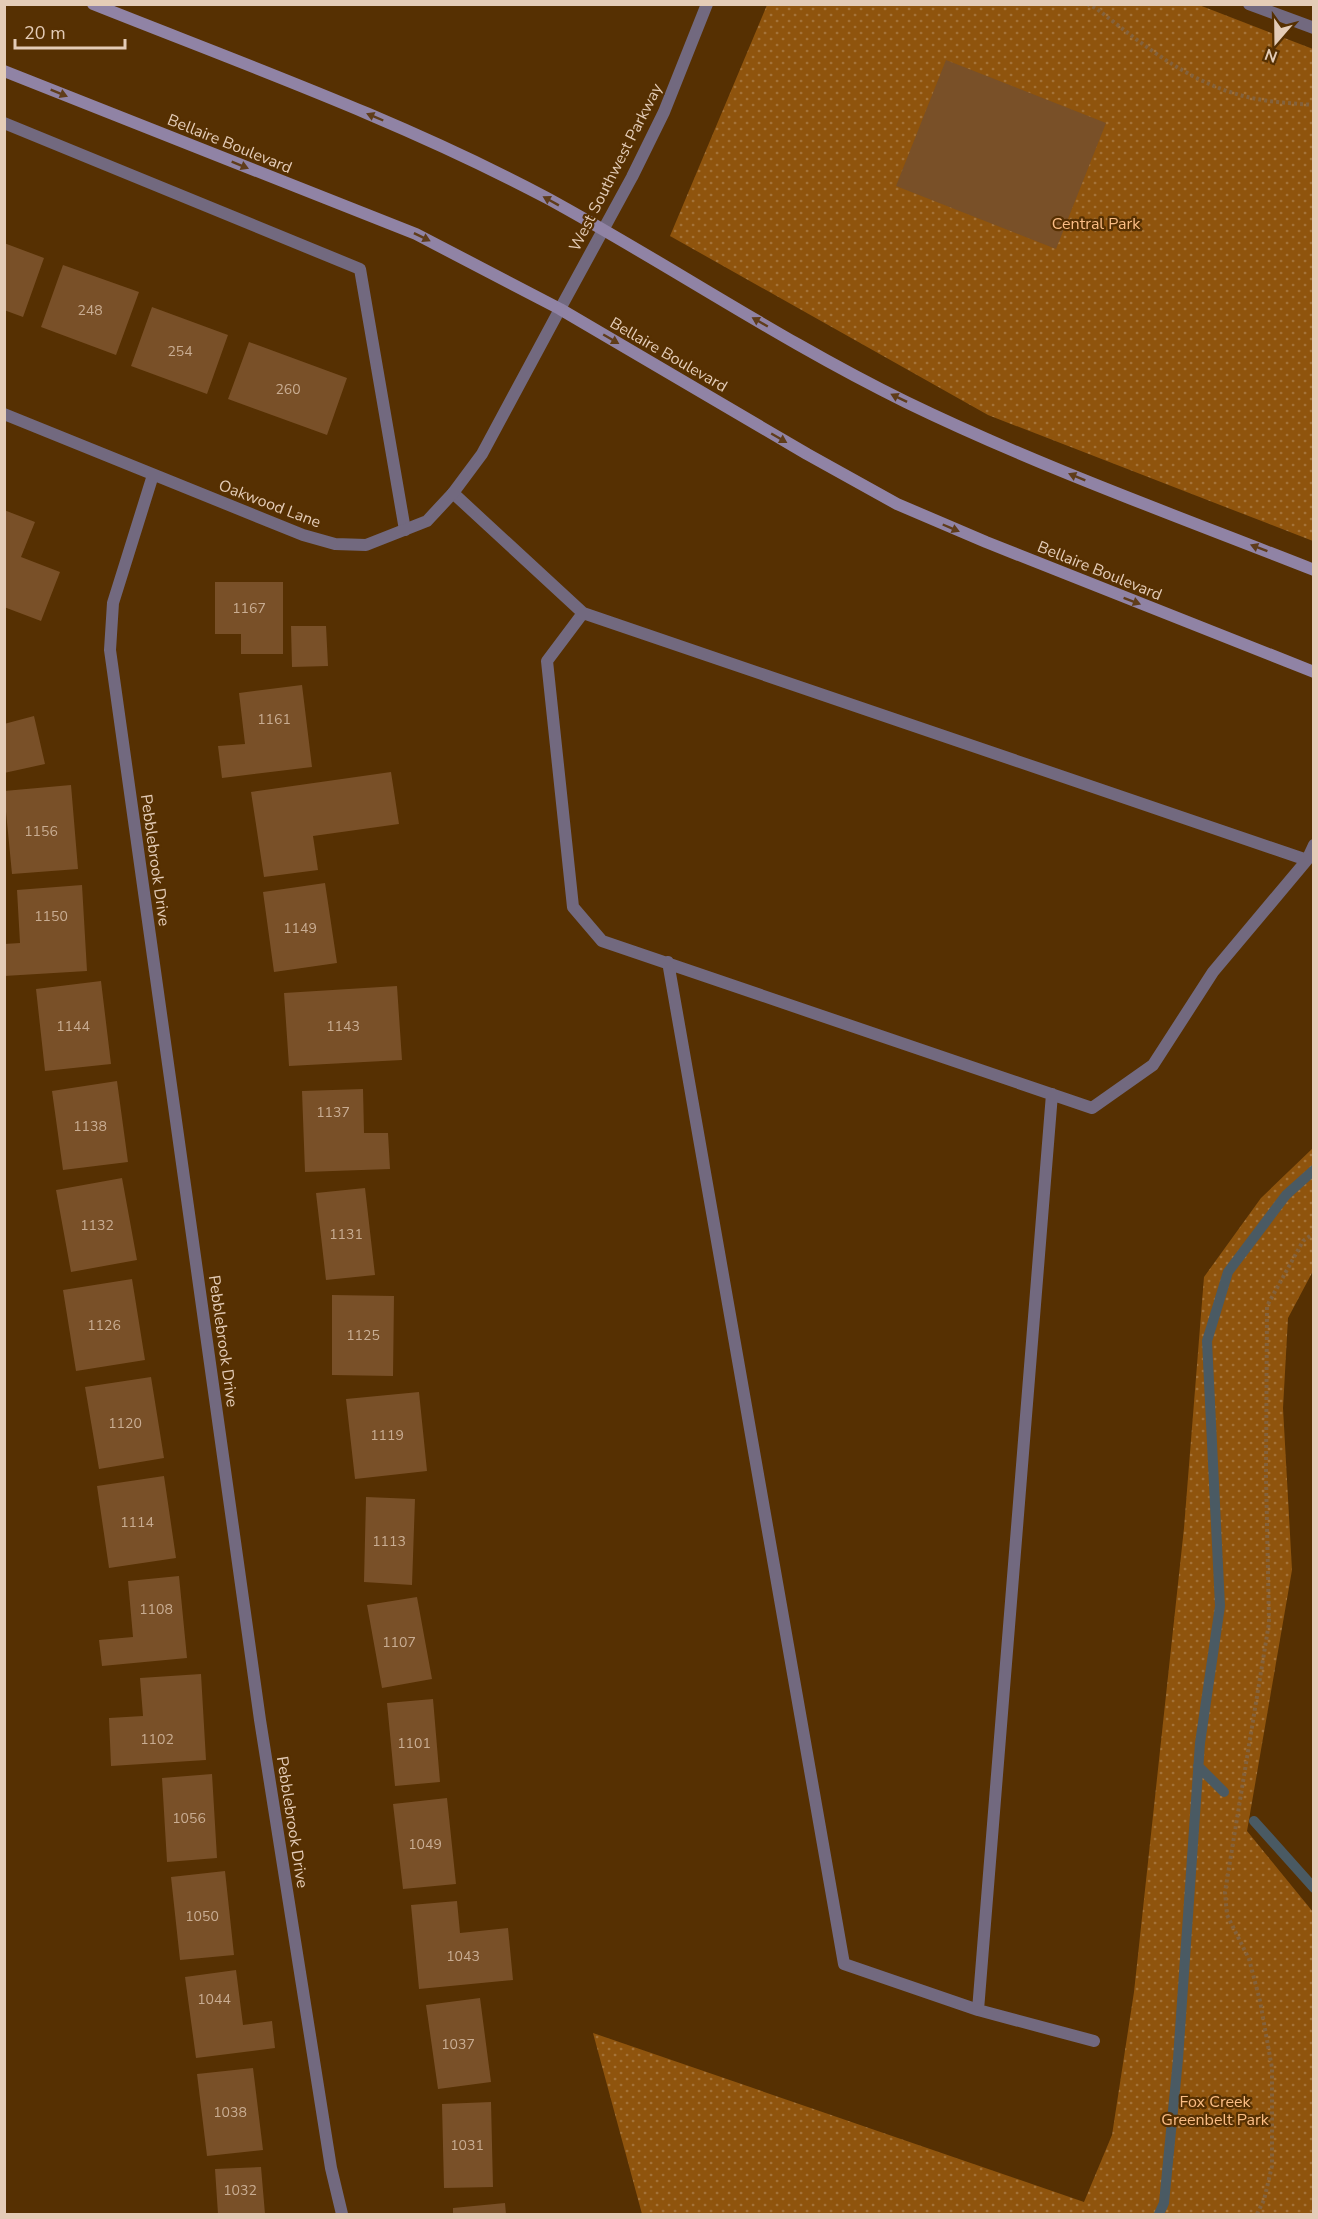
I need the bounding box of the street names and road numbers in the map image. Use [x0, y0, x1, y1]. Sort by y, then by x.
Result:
street label: West Southwest Parkway [564, 79, 668, 255]
street label: Bellaire Boulevard [164, 109, 295, 179]
street label: Bellaire Boulevard [606, 312, 731, 398]
street label: Oakwood Lane [215, 474, 324, 534]
street label: Bellaire Boulevard [1034, 536, 1165, 606]
street label: Pebblebrook Drive [135, 793, 175, 927]
street label: Pebblebrook Drive [203, 1274, 243, 1408]
street label: Pebblebrook Drive [271, 1755, 313, 1890]

